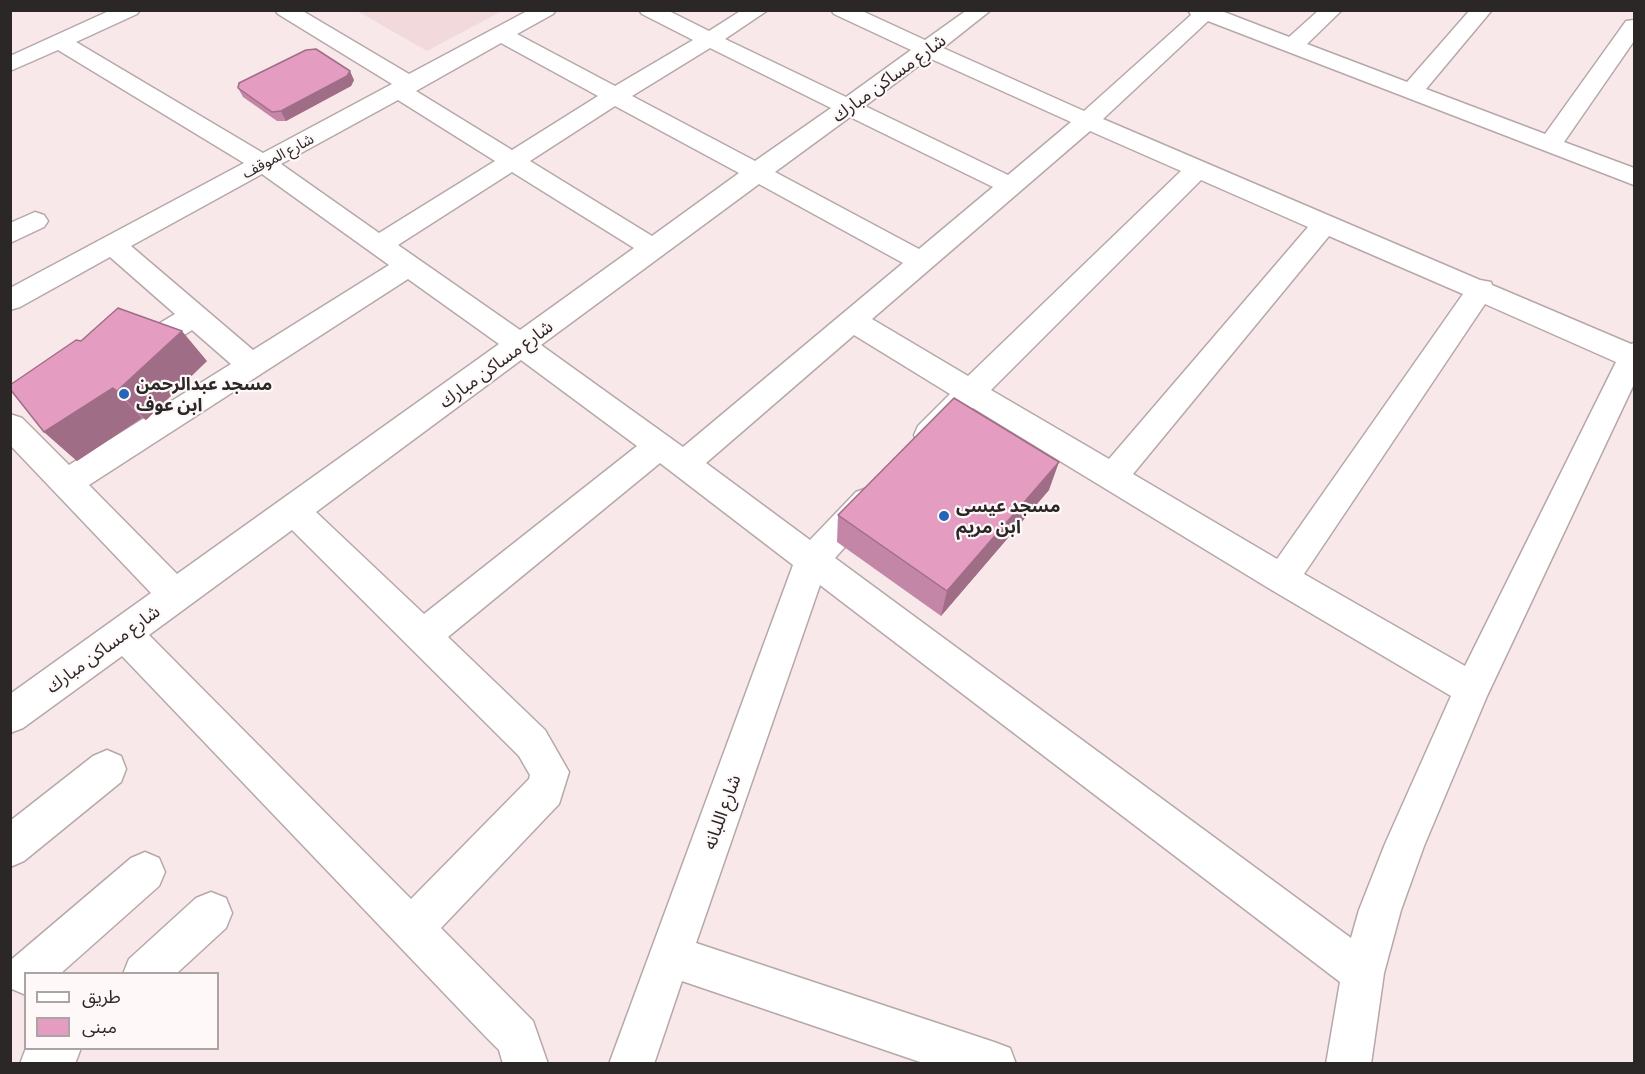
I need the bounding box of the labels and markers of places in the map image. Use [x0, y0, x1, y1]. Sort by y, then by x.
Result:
place label: مسجد عبدالرحمن ابن عوف [136, 373, 272, 416]
marker: مسجد عبدالرحمن ابن عوف [117, 387, 131, 401]
place label: مسجد عيسى ابن مريم [956, 495, 1060, 538]
marker: مسجد عيسى ابن مريم [937, 509, 951, 523]

